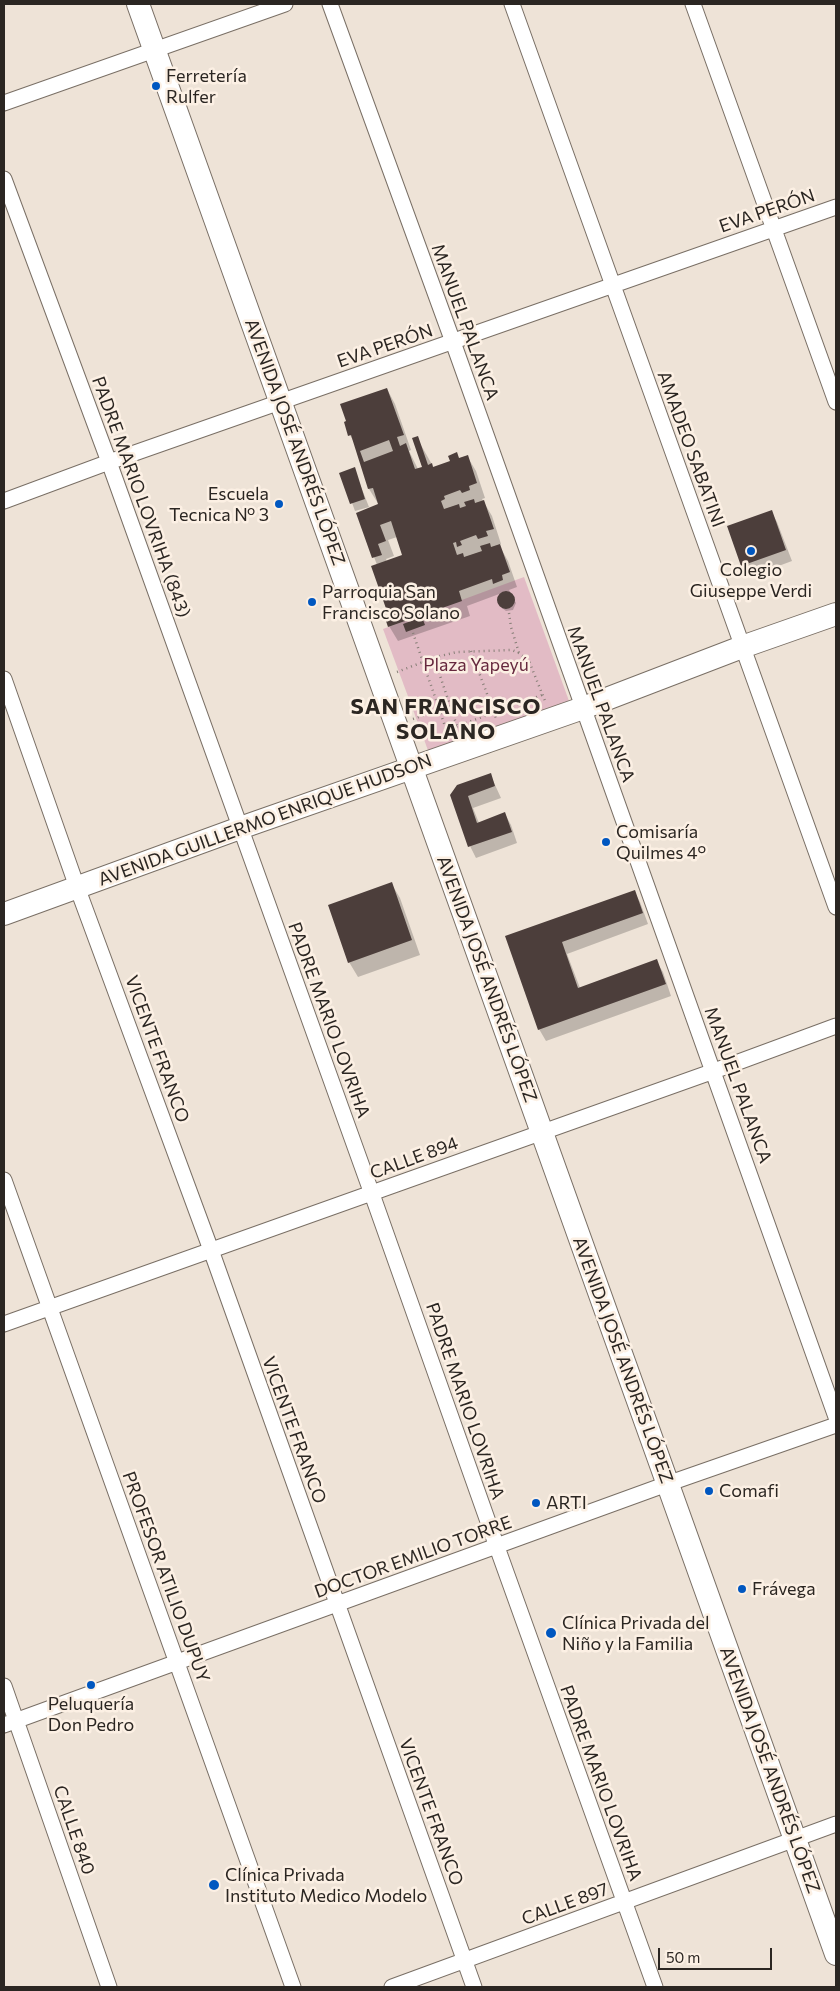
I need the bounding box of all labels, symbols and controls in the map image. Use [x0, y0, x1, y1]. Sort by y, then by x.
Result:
place label: Ferretería Rulfer [166, 65, 247, 108]
marker: Ferretería Rulfer [150, 80, 162, 92]
street label: EVA PERÓN [716, 185, 818, 237]
street label: MANUEL PALANCA [427, 241, 503, 403]
street label: AVENIDA JOSÉ ANDRÉS LÓPEZ [240, 316, 350, 568]
street label: EVA PERÓN [334, 320, 436, 372]
street label: AMADEO SABATINI [653, 368, 729, 530]
street label: PADRE MARIO LOVRIHA (843) [87, 374, 195, 620]
place label: Escuela Tecnica Nº 3 [169, 483, 269, 526]
marker: Escuela Tecnica Nº 3 [273, 498, 285, 510]
marker: Colegio Giuseppe Verdi [745, 545, 757, 557]
place label: Colegio Giuseppe Verdi [690, 559, 812, 602]
place label: Parroquia San Francisco Solano [322, 581, 460, 624]
marker: Parroquia San Francisco Solano [306, 596, 318, 608]
street label: MANUEL PALANCA [563, 623, 639, 785]
park label: Plaza Yapeyú [423, 654, 529, 676]
district label: SAN FRANCISCO SOLANO [349, 694, 543, 746]
street label: AVENIDA GUILLERMO ENRIQUE HUDSON [95, 749, 435, 891]
place label: Comisaría Quilmes 4° [616, 821, 706, 864]
marker: Comisaría Quilmes 4° [600, 836, 612, 848]
street label: AVENIDA JOSÉ ANDRÉS LÓPEZ [432, 853, 542, 1105]
street label: PADRE MARIO LOVRIHA [283, 919, 375, 1121]
street label: VICENTE FRANCO [120, 972, 194, 1126]
street label: MANUEL PALANCA [700, 1004, 776, 1166]
street label: CALLE 894 [367, 1132, 461, 1184]
street label: AVENIDA JOSÉ ANDRÉS LÓPEZ [568, 1234, 678, 1486]
street label: PADRE MARIO LOVRIHA [421, 1300, 509, 1502]
street label: VICENTE FRANCO [257, 1353, 331, 1507]
street label: PROFESOR ATILIO DUPUY [118, 1469, 214, 1685]
place label: Comafi [719, 1480, 779, 1502]
marker: Comafi [703, 1485, 715, 1497]
place label: ARTI [546, 1492, 587, 1514]
marker: ARTI [530, 1497, 542, 1509]
street label: DOCTOR EMILIO TORRE [311, 1511, 515, 1603]
place label: Frávega [752, 1578, 816, 1600]
marker: Frávega [736, 1583, 748, 1595]
place label: Clínica Privada del Niño y la Familia [562, 1612, 710, 1655]
marker: Clínica Privada del Niño y la Familia [544, 1626, 558, 1640]
street label: AVENIDA JOSÉ ANDRÉS LÓPEZ [715, 1644, 825, 1896]
marker: Peluquería Don Pedro [85, 1679, 97, 1691]
street label: PADRE MARIO LOVRIHA [555, 1682, 647, 1884]
place label: Peluquería Don Pedro [48, 1693, 134, 1736]
street label: VICENTE FRANCO [394, 1735, 468, 1889]
street label: CALLE 840 [49, 1783, 99, 1877]
place label: Clínica Privada Instituto Medico Modelo [225, 1864, 427, 1906]
marker: Clínica Privada Instituto Medico Modelo [207, 1878, 221, 1892]
street label: CALLE 897 [519, 1878, 611, 1930]
scale bar [660, 1938, 774, 1970]
text: 50 m [666, 1948, 700, 1966]

